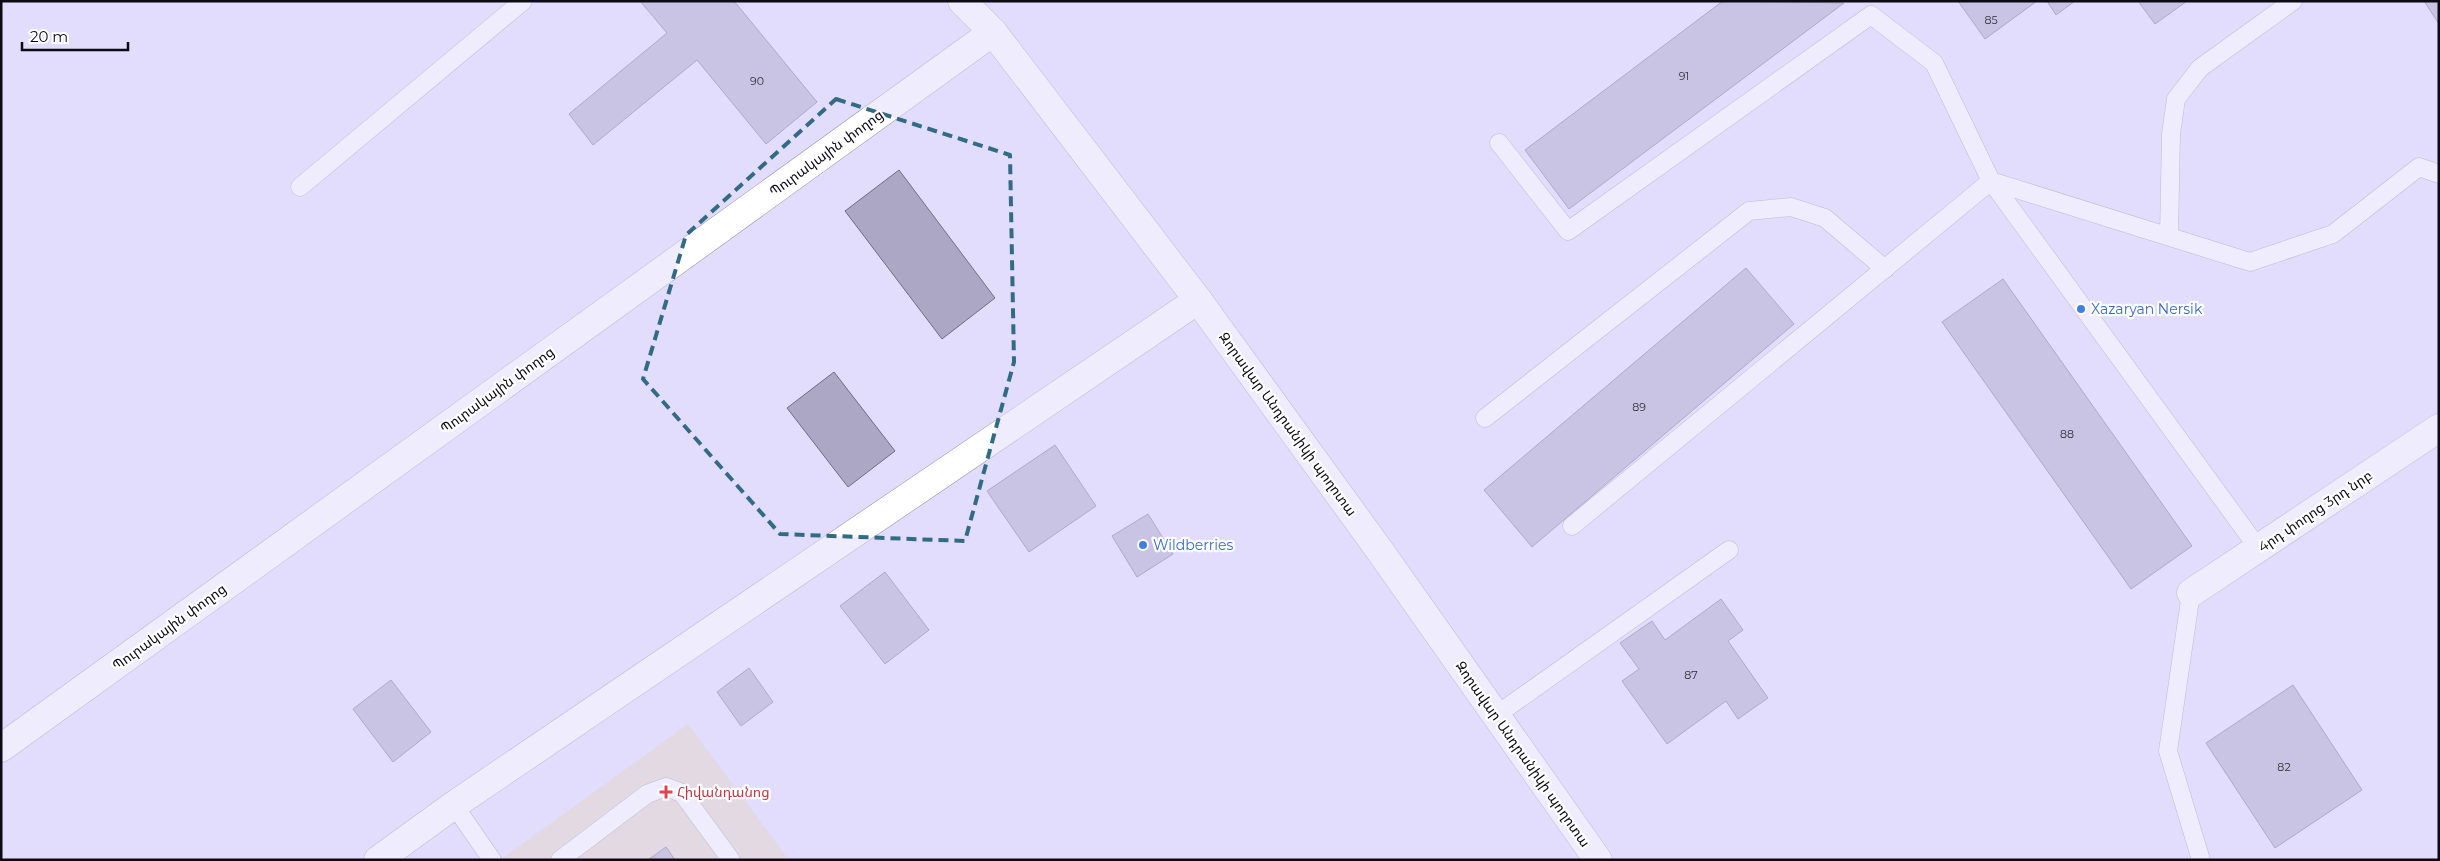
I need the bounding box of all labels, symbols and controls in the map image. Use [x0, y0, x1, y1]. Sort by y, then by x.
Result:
house number: 85 [1984, 13, 1998, 27]
scale bar [22, 20, 129, 52]
text: 20 m [30, 27, 68, 46]
house number: 91 [1679, 69, 1689, 83]
house number: 90 [750, 74, 764, 88]
street label: Պուրակային փողոց [765, 106, 887, 200]
place label: Xazaryan Nersik [2091, 300, 2203, 318]
marker: Xazaryan Nersik [2075, 303, 2087, 315]
street label: Զորավար Անդրանիկի պողոտա [1215, 328, 1361, 520]
street label: Պուրակային փողոց [436, 343, 558, 437]
house number: 89 [1632, 400, 1646, 414]
house number: 88 [2060, 427, 2074, 441]
street label: 4րդ փողոց 3րդ նրբ [2254, 466, 2376, 556]
place label: Wildberries [1153, 536, 1234, 554]
marker: Wildberries [1137, 539, 1149, 551]
street label: Պուրակային փողոց [108, 580, 230, 674]
street label: Զորավար Անդրանիկի պողոտա [1452, 657, 1594, 851]
house number: 87 [1684, 668, 1698, 682]
house number: 82 [2277, 760, 2291, 774]
place label: Հիվանդանոց [677, 783, 770, 801]
marker: Հիվանդանոց [659, 785, 673, 799]

